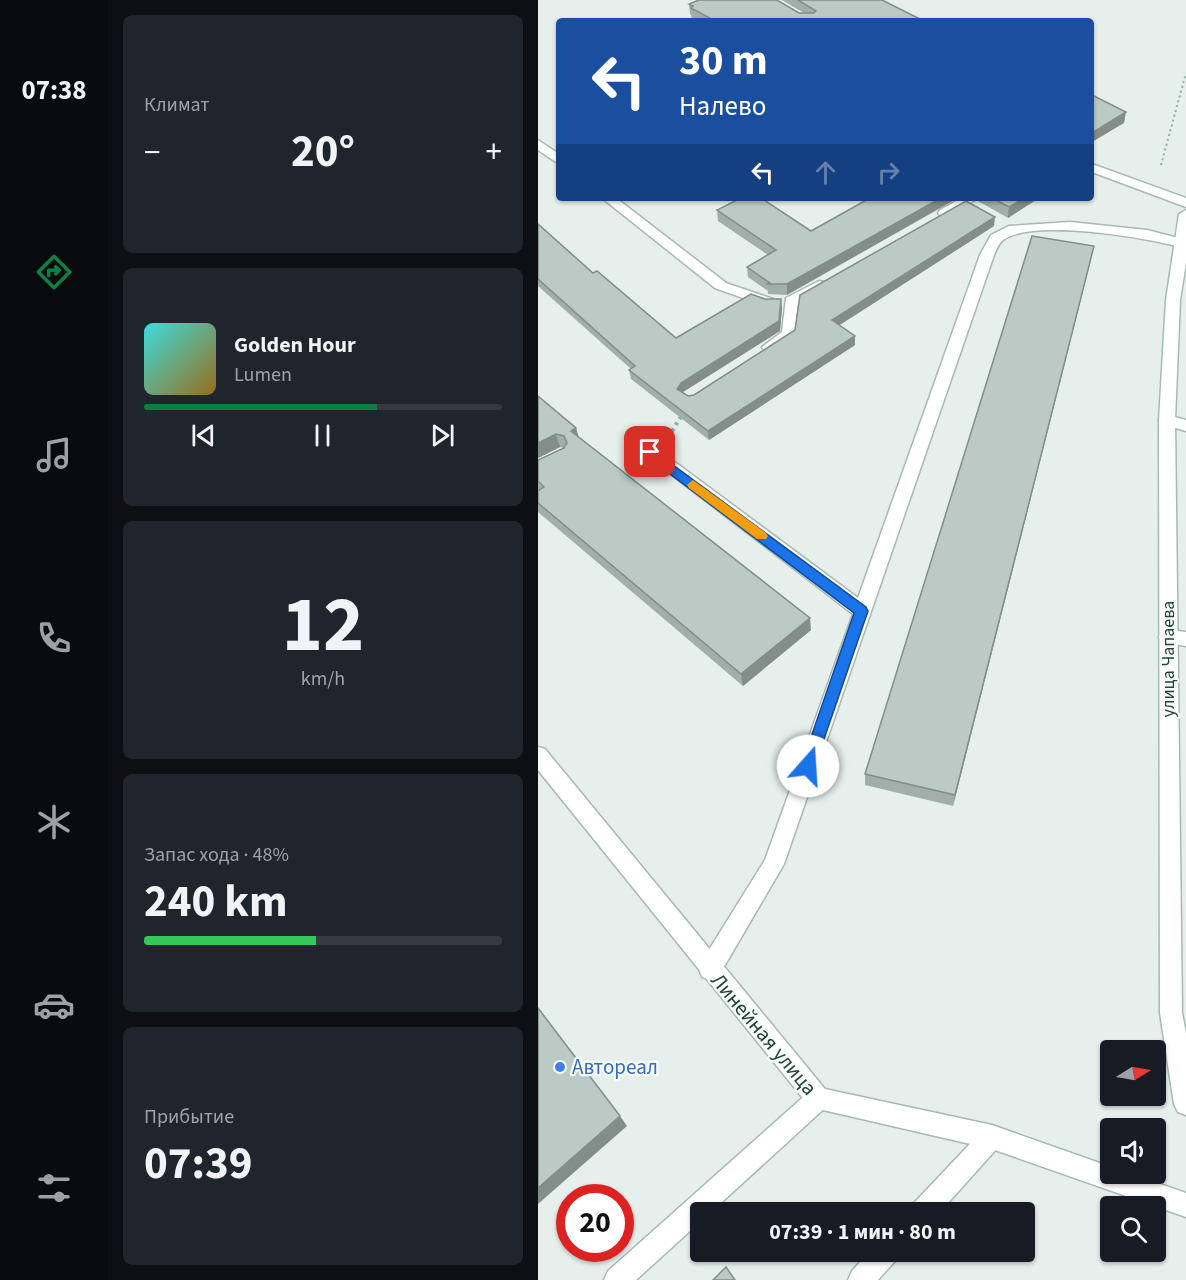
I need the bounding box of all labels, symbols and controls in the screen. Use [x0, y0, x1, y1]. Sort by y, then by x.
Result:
text: 30 m [679, 31, 768, 91]
icon: left [580, 42, 658, 120]
text: 07:38 [21, 71, 87, 110]
text: Налево [679, 87, 766, 126]
text: Климат [144, 91, 210, 119]
text: 20° [291, 120, 355, 184]
text: − [144, 129, 160, 176]
text: + [486, 129, 502, 176]
icon: left [746, 156, 779, 189]
icon: ahead [809, 156, 842, 189]
icon: right [872, 156, 905, 189]
icon: directions [33, 251, 75, 293]
text: Golden Hour [234, 329, 356, 361]
text: Lumen [234, 361, 292, 389]
icon: previous [187, 419, 220, 452]
icon: pause [306, 419, 339, 452]
icon: next [426, 419, 459, 452]
pin [624, 426, 675, 477]
icon: music [33, 434, 75, 476]
icon: arrive [633, 435, 666, 468]
text: 12 [282, 570, 364, 681]
street label: улица Чапаева [1156, 601, 1181, 717]
icon: phone [33, 617, 75, 659]
text: km/h [301, 665, 345, 693]
position arrow [776, 734, 840, 798]
icon: climate [33, 801, 75, 843]
text: Запас хода · 48% [144, 841, 289, 869]
text: 240 km [144, 870, 288, 934]
street label: Линейная улица [704, 966, 824, 1102]
icon: car [33, 984, 75, 1026]
north arrow [1100, 1040, 1166, 1106]
map controls [1100, 1040, 1166, 1262]
place label: Автореал [572, 1052, 658, 1082]
marker: Автореал [553, 1060, 567, 1074]
text: Прибытие [144, 1103, 234, 1131]
button: sound [1100, 1118, 1166, 1184]
text: 07:39 [144, 1132, 253, 1196]
icon: filters [33, 1167, 75, 1209]
speed limit sign: 20 [556, 1184, 634, 1262]
button: search [1100, 1196, 1166, 1262]
text: 07:39 · 1 мин · 80 m [769, 1216, 956, 1248]

